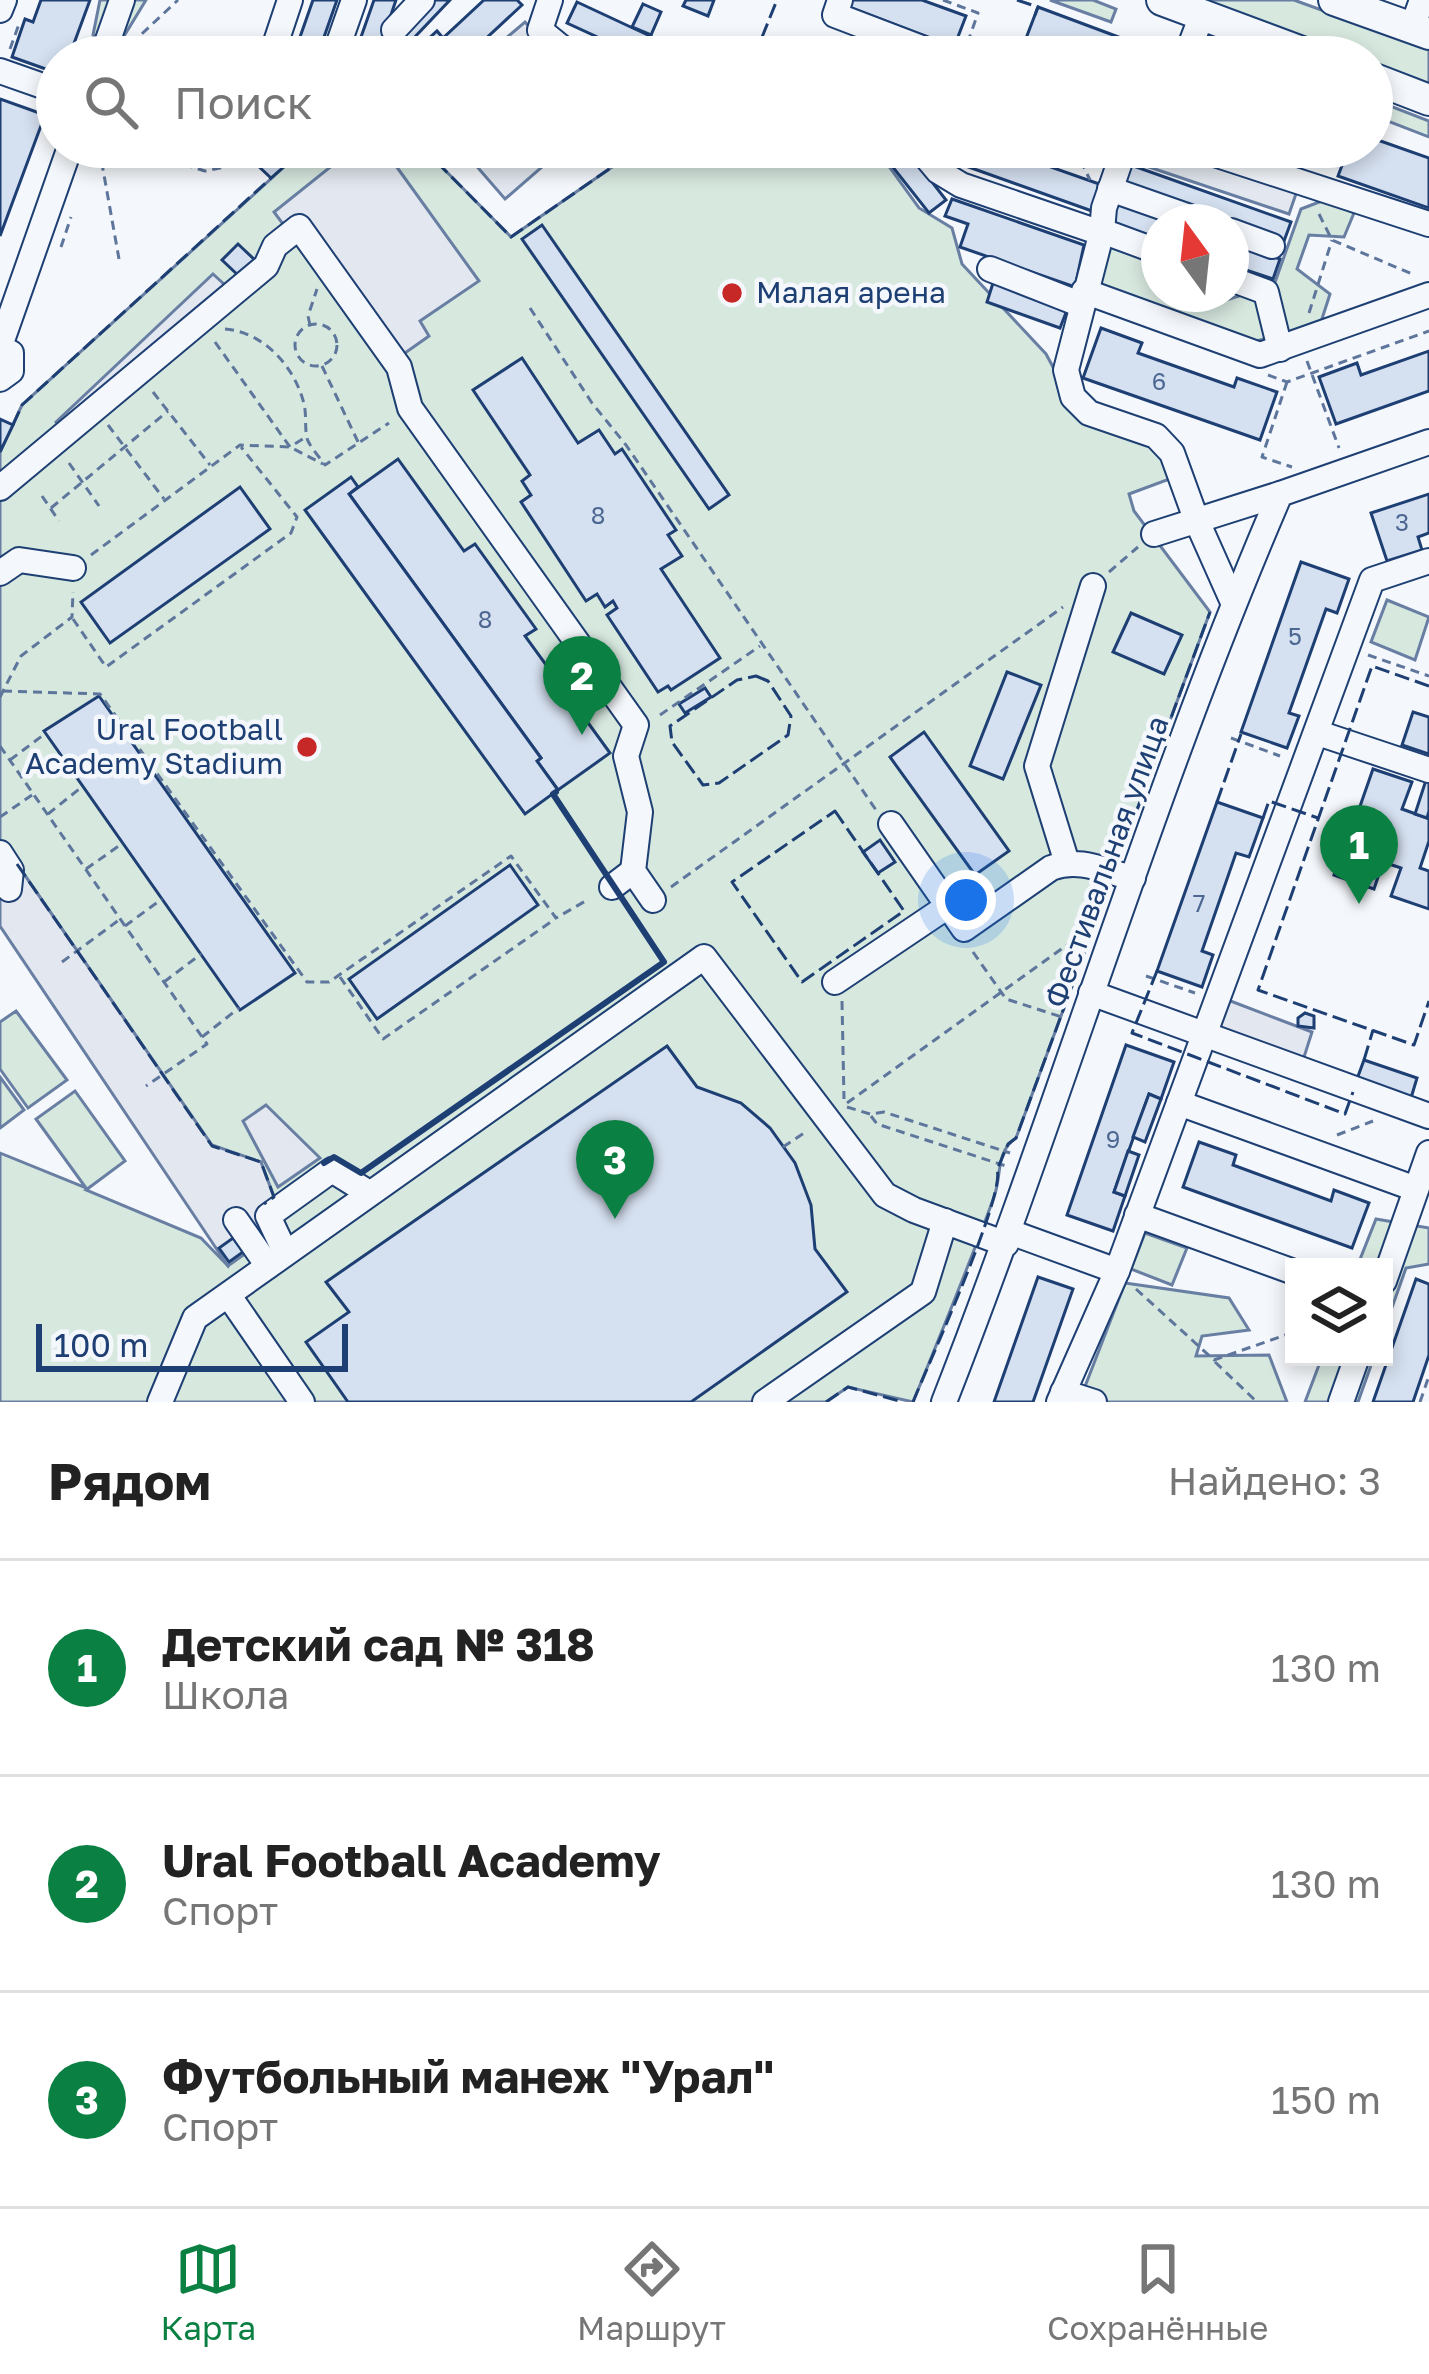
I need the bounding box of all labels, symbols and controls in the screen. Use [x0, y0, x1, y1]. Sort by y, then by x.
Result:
search box [36, 36, 1393, 168]
icon: search [78, 69, 144, 135]
text: Поиск [174, 75, 313, 129]
north arrow [1141, 204, 1249, 312]
place label: Малая арена [756, 274, 946, 310]
marker: Малая арена [719, 280, 745, 306]
house number: 6 [1152, 366, 1166, 395]
house number: 8 [591, 500, 605, 529]
house number: 3 [1395, 507, 1409, 536]
house number: 8 [478, 604, 492, 633]
house number: 5 [1288, 621, 1302, 650]
pin: 2 [543, 636, 621, 735]
place label: Ural Football Academy Stadium [25, 711, 283, 781]
street label: Фестивальная улица [1037, 711, 1176, 1012]
marker: Ural Football Academy Stadium [294, 734, 320, 760]
pin: 1 [1320, 805, 1398, 904]
your location [936, 870, 996, 930]
house number: 7 [1193, 888, 1205, 917]
pin: 3 [576, 1120, 654, 1219]
house number: 9 [1106, 1124, 1120, 1153]
map controls [1285, 1258, 1393, 1366]
button: layers [1285, 1258, 1393, 1366]
scale bar [36, 1318, 348, 1371]
text: 100 m [54, 1325, 148, 1364]
text: Рядом [48, 1450, 211, 1511]
text: Найдено: 3 [1168, 1457, 1381, 1504]
text: Детский сад № 318 [162, 1617, 595, 1671]
text: 1 [77, 1644, 97, 1691]
text: 130 m [1271, 1644, 1381, 1691]
text: Школа [162, 1671, 289, 1718]
text: Ural Football Academy [162, 1833, 661, 1887]
text: 2 [75, 1860, 99, 1907]
text: 130 m [1271, 1860, 1381, 1907]
text: Спорт [162, 1887, 278, 1934]
text: Футбольный манеж "Урал" [162, 2049, 774, 2103]
text: 3 [75, 2076, 99, 2123]
text: 150 m [1271, 2076, 1381, 2123]
text: Спорт [162, 2103, 278, 2150]
tab: Карта [161, 2236, 256, 2347]
tab: Маршрут [577, 2236, 726, 2347]
tab: Сохранённые [1047, 2236, 1268, 2347]

